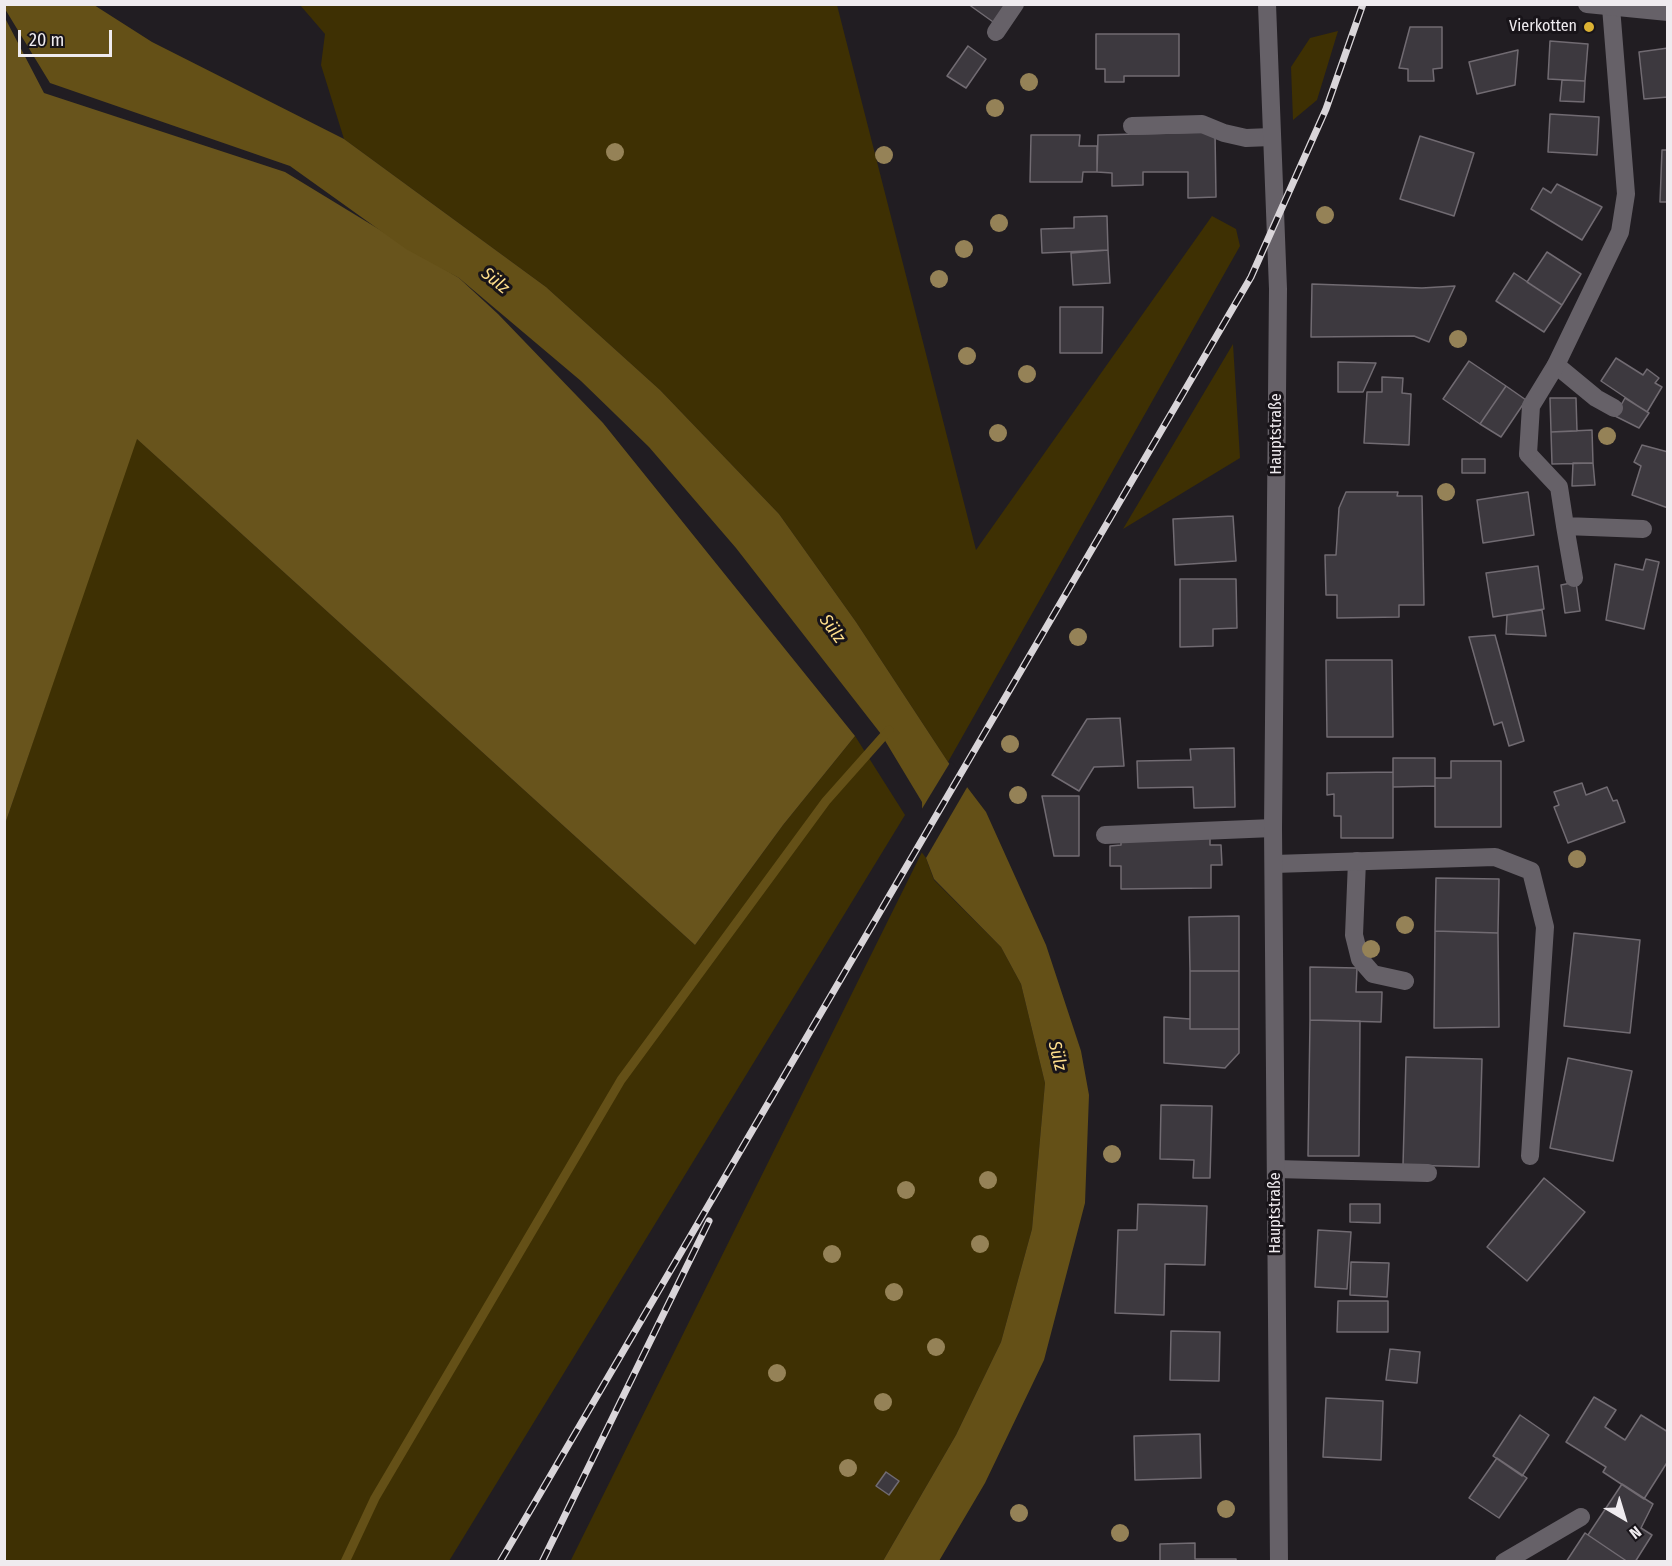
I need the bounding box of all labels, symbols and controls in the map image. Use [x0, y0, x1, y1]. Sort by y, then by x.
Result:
place label: Vierkotten [1509, 17, 1577, 37]
scale bar [21, 18, 116, 56]
marker: Vierkotten [1582, 20, 1596, 34]
text: 20 m [29, 29, 64, 51]
water label: Sülz [477, 263, 513, 299]
street label: Hauptstraße [1267, 393, 1287, 475]
water label: Sülz [814, 610, 850, 648]
water label: Sülz [1043, 1039, 1071, 1073]
street label: Hauptstraße [1266, 1172, 1286, 1254]
north arrow [1594, 1488, 1654, 1548]
text: N [1626, 1522, 1645, 1543]

